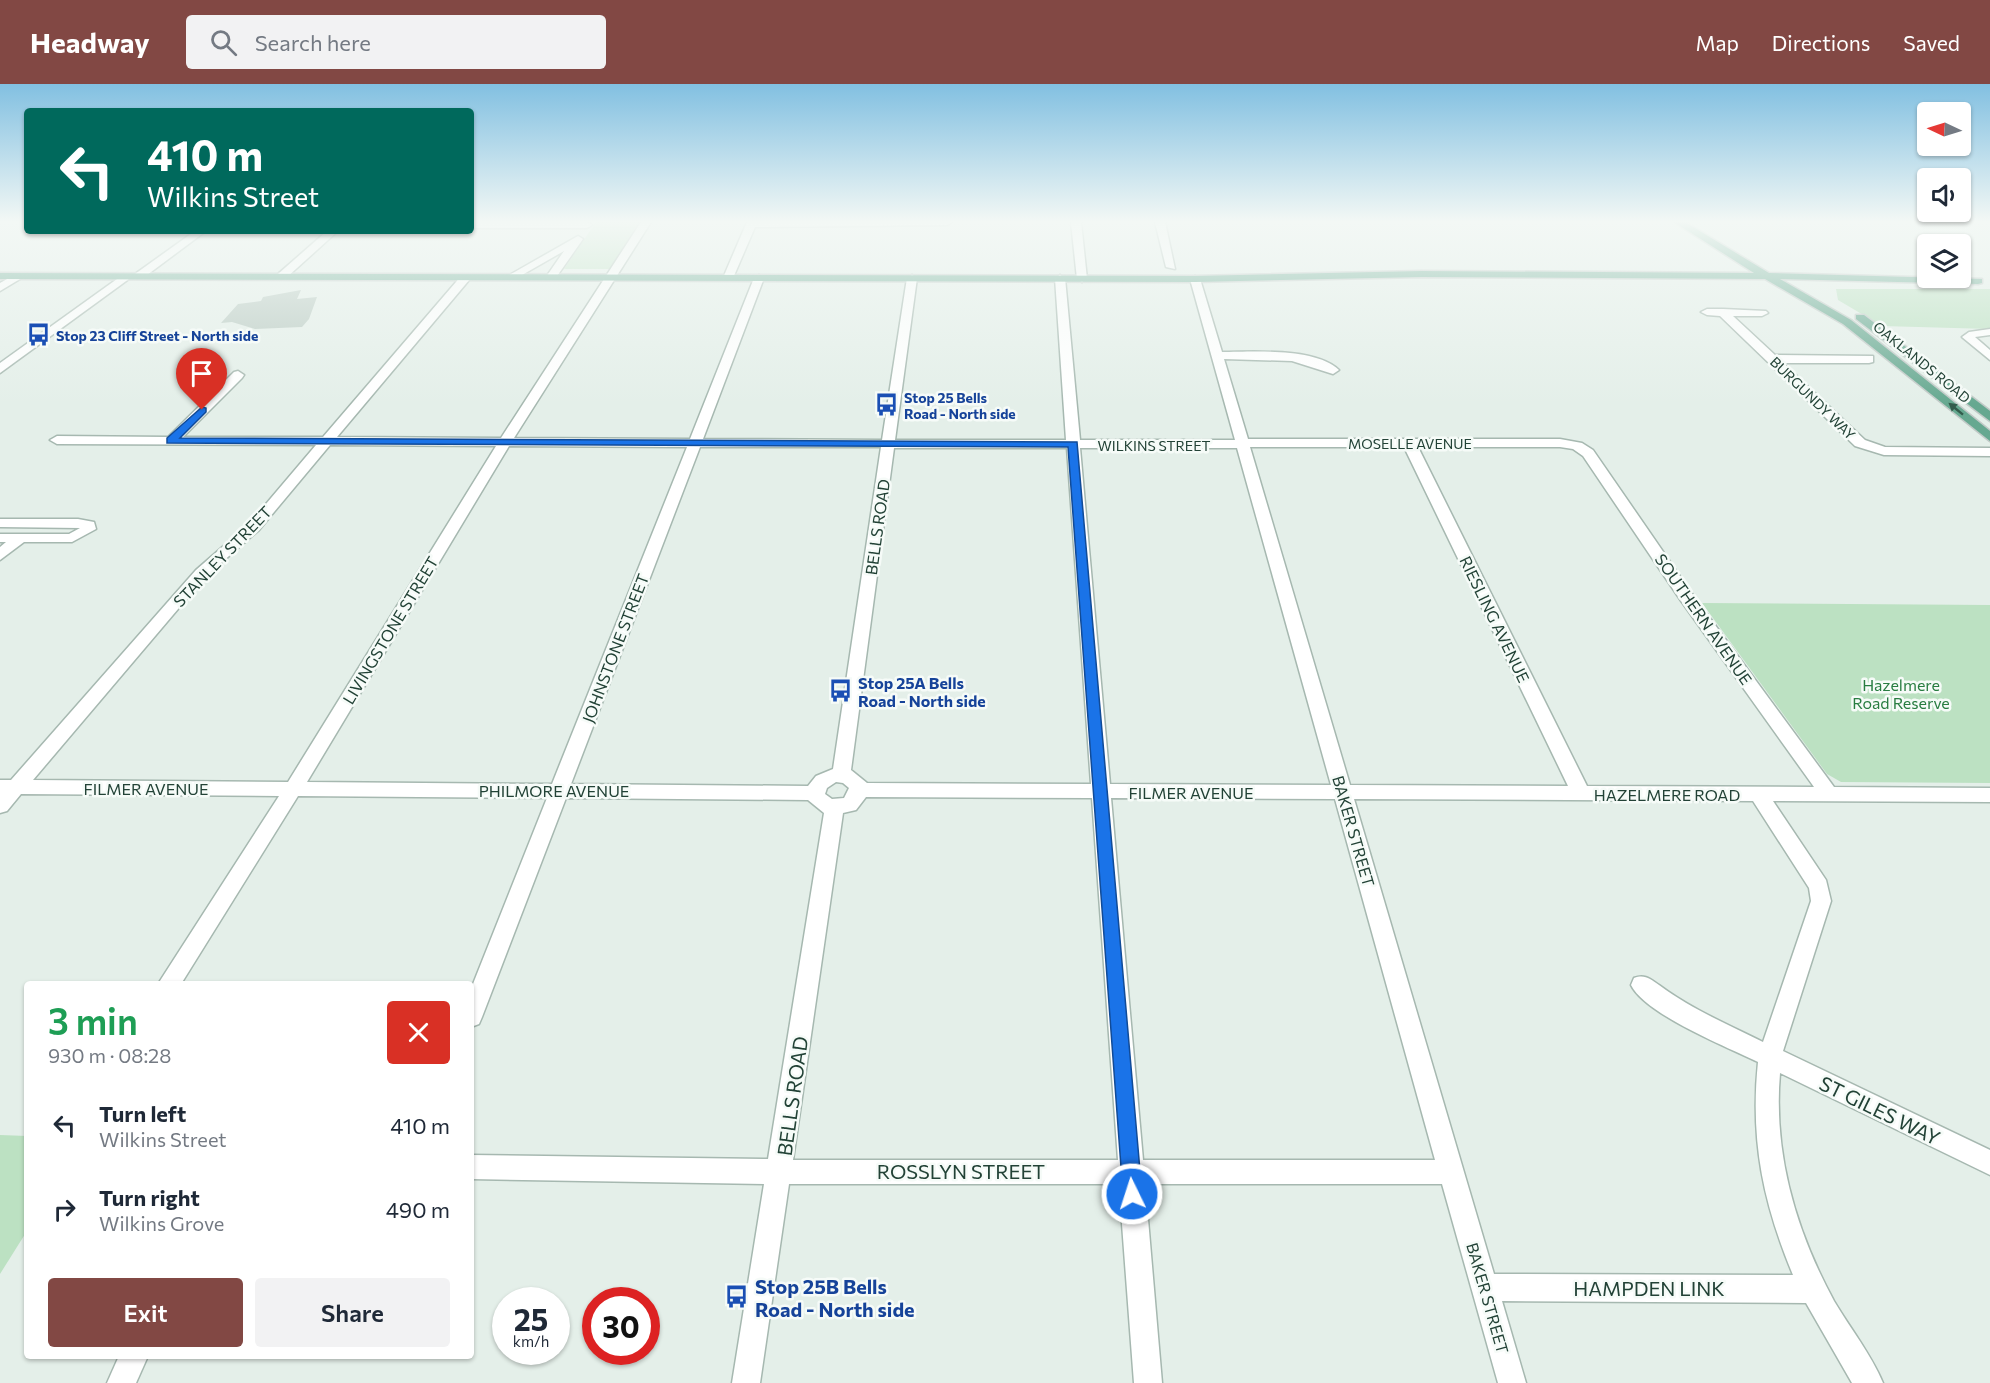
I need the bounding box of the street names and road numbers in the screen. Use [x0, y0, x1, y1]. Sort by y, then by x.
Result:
street label: OAKLANDS ROAD [1870, 318, 1974, 406]
street label: BURGUNDY WAY [1767, 353, 1859, 443]
street label: MOSELLE AVENUE [1348, 435, 1472, 452]
street label: WILKINS STREET [1098, 437, 1210, 454]
street label: BELLS ROAD [861, 478, 893, 576]
street label: STANLEY STREET [169, 502, 275, 610]
street label: SOUTHERN AVENUE [1652, 550, 1756, 688]
street label: LIVINGSTONE STREET [338, 553, 442, 707]
street label: RIESLING AVENUE [1456, 553, 1534, 685]
street label: JOHNSTONE STREET [578, 571, 652, 725]
street label: BAKER STREET [1329, 773, 1379, 889]
street label: FILMER AVENUE [83, 779, 209, 798]
street label: PHILMORE AVENUE [479, 781, 629, 800]
street label: FILMER AVENUE [1128, 783, 1254, 802]
street label: HAZELMERE ROAD [1594, 785, 1740, 804]
street label: BELLS ROAD [772, 1035, 812, 1157]
street label: ST GILES WAY [1816, 1070, 1944, 1150]
street label: ROSSLYN STREET [877, 1159, 1045, 1183]
street label: BAKER STREET [1463, 1240, 1513, 1356]
street label: HAMPDEN LINK [1573, 1276, 1725, 1300]

